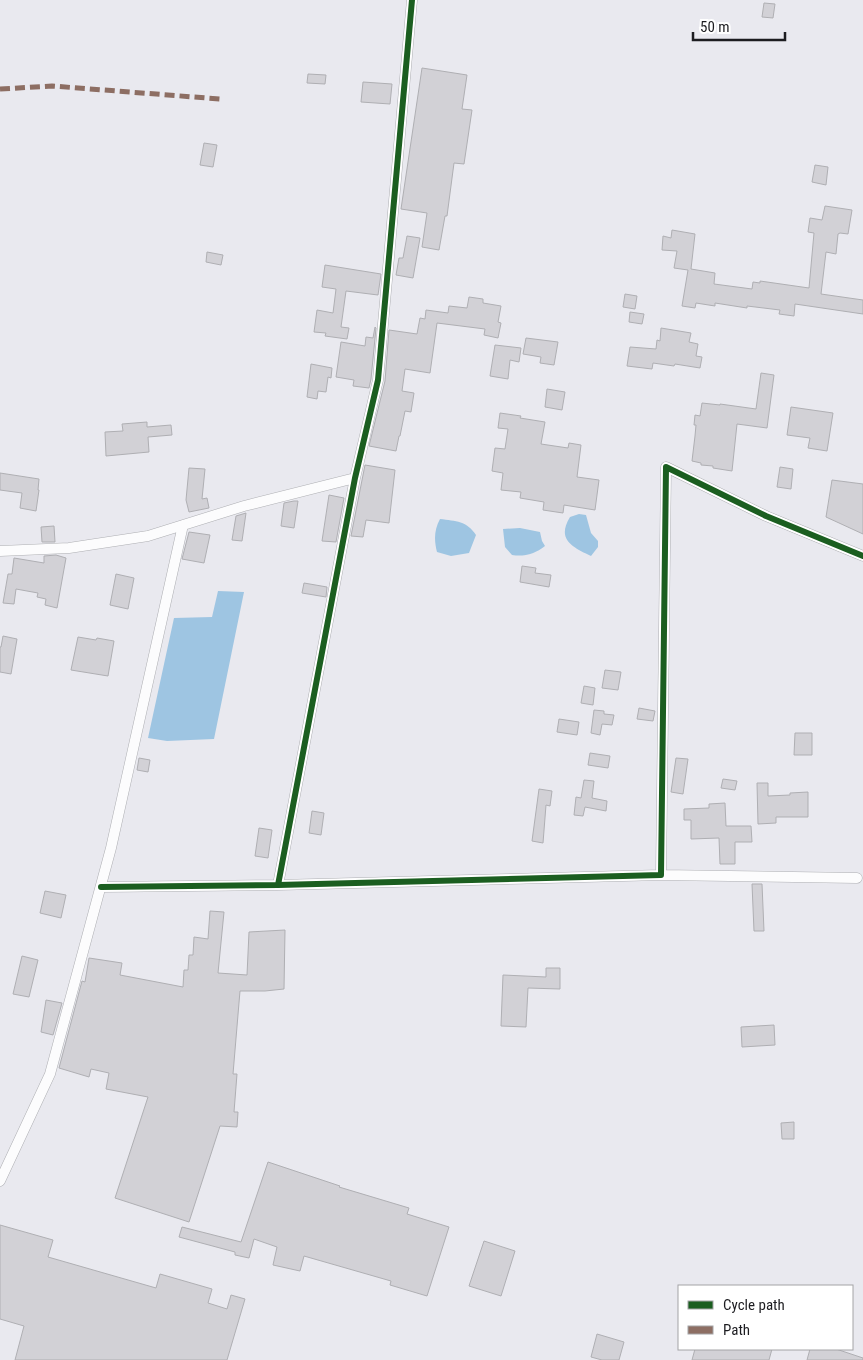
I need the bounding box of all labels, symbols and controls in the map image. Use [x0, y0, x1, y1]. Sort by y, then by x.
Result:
scale bar [693, 10, 786, 42]
text: 50 m [700, 18, 730, 36]
legend [678, 1285, 853, 1350]
text: Cycle path [723, 1296, 785, 1314]
text: Path [723, 1321, 750, 1339]

